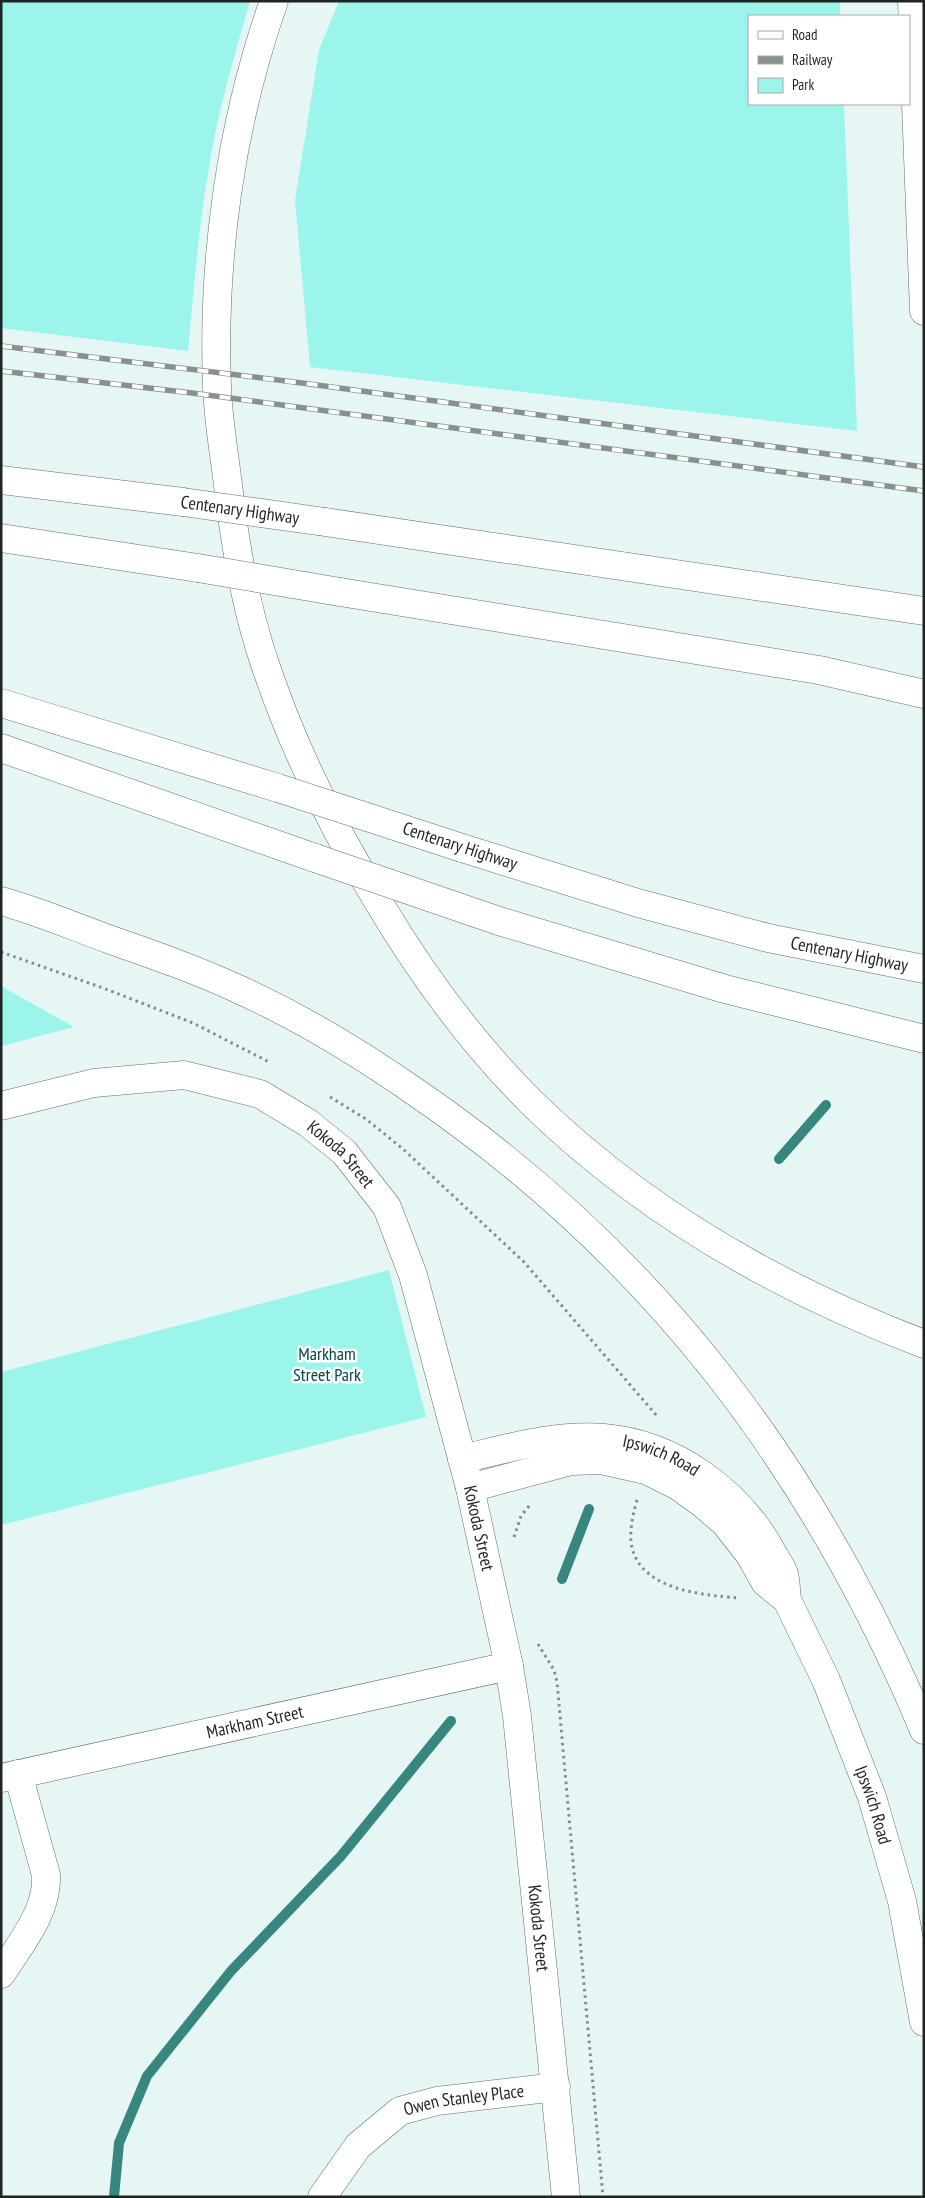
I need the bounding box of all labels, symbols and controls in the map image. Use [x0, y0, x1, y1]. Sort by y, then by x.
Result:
legend [748, 15, 910, 105]
text: Road [792, 25, 818, 44]
text: Railway [792, 50, 833, 69]
text: Park [792, 75, 814, 94]
street label: Centenary Highway [179, 490, 301, 529]
street label: Centenary Highway [400, 816, 521, 875]
street label: Centenary Highway [789, 931, 910, 977]
street label: Kokoda Street [303, 1115, 380, 1192]
park label: Markham Street Park [293, 1342, 361, 1386]
street label: Ipswich Road [621, 1429, 704, 1481]
street label: Kokoda Street [459, 1483, 500, 1573]
street label: Markham Street [204, 1700, 305, 1743]
street label: Ipswich Road [850, 1762, 897, 1847]
street label: Kokoda Street [523, 1884, 555, 1972]
street label: Owen Stanley Place [401, 2079, 525, 2121]

